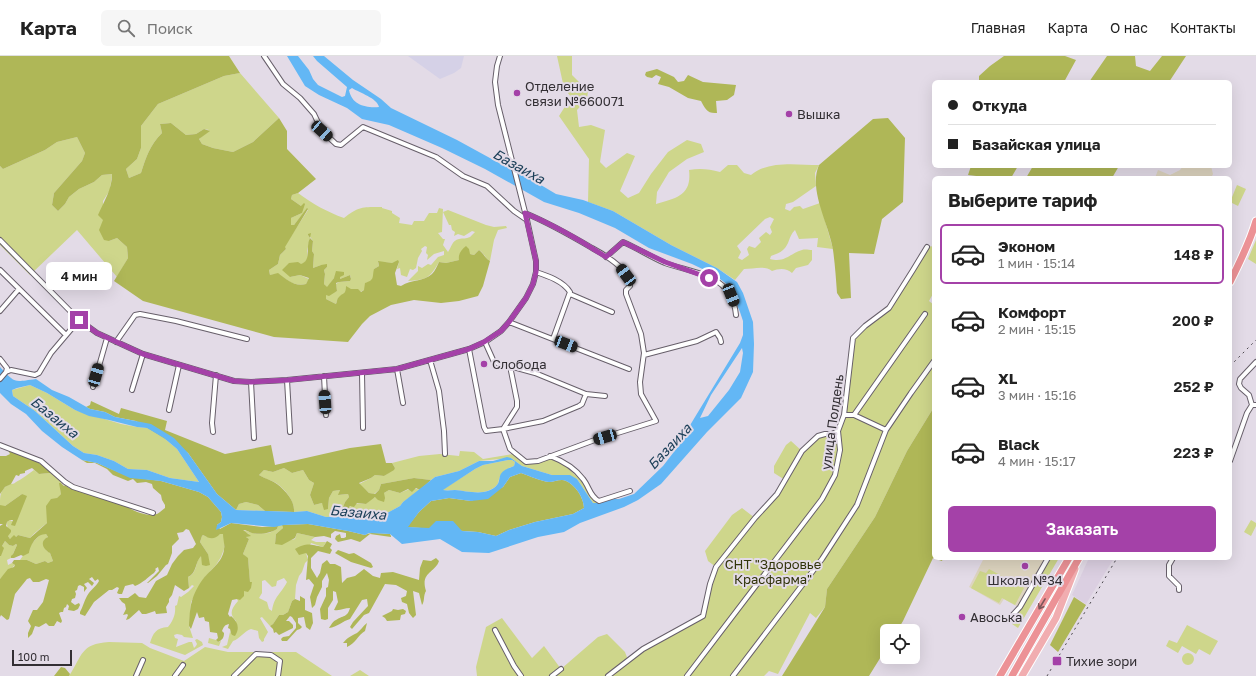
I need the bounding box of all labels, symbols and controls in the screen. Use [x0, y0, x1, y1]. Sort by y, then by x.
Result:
search box [101, 10, 381, 46]
text: Карта [20, 16, 77, 39]
icon: search [115, 17, 137, 39]
text: Поиск [147, 19, 193, 37]
text: Главная [971, 19, 1025, 36]
text: Карта [1047, 19, 1088, 36]
text: О нас [1110, 19, 1148, 36]
text: Контакты [1170, 19, 1236, 36]
place label: Отделение связи №660071 [525, 78, 624, 109]
marker: Отделение связи №660071 [512, 88, 522, 98]
text: Откуда [972, 96, 1027, 114]
place label: Вышка [797, 106, 840, 122]
marker: Вышка [784, 109, 794, 119]
car [309, 119, 335, 143]
text: Базайская улица [972, 135, 1101, 153]
water label: Базаиха [490, 145, 549, 188]
text: Выберите тариф [948, 189, 1097, 211]
icon: car [950, 236, 986, 272]
text: Эконом [998, 237, 1055, 255]
text: 148 ₽ [1174, 245, 1214, 263]
text: 1 мин · 15:14 [998, 255, 1075, 271]
callout: 4 мин [46, 262, 112, 290]
car [614, 262, 638, 288]
text: 4 мин [61, 268, 97, 284]
route start [700, 269, 718, 287]
car [721, 282, 741, 308]
icon: car [950, 302, 986, 338]
text: Комфорт [998, 303, 1066, 321]
route end [70, 311, 88, 329]
text: 200 ₽ [1172, 311, 1214, 329]
text: 2 мин · 15:15 [998, 321, 1076, 337]
car [553, 334, 579, 354]
place label: Слобода [492, 356, 547, 372]
marker: Слобода [479, 359, 489, 369]
car [87, 362, 105, 388]
icon: car [950, 368, 986, 404]
text: XL [998, 369, 1017, 387]
street label: улица Полдень [817, 373, 847, 471]
text: 252 ₽ [1173, 377, 1214, 395]
text: 3 мин · 15:16 [998, 387, 1076, 403]
car [318, 390, 332, 414]
water label: Базаиха [28, 393, 83, 442]
water label: Базаиха [644, 419, 695, 472]
car [592, 428, 618, 446]
icon: car [950, 434, 986, 470]
text: Black [998, 435, 1040, 453]
text: 223 ₽ [1173, 443, 1214, 461]
text: 4 мин · 15:17 [998, 453, 1076, 469]
water label: Базаиха [329, 501, 388, 523]
button: Заказать [948, 506, 1216, 552]
park label: СНТ "Здоровье Красфарма" [725, 556, 821, 587]
marker: Школа №34 [1020, 561, 1030, 571]
place label: Школа №34 [987, 572, 1063, 588]
one-way arrow [1037, 598, 1045, 610]
place label: Авоська [970, 609, 1022, 625]
marker: Авоська [957, 612, 967, 622]
map controls [880, 624, 920, 664]
button: locate [880, 624, 920, 664]
scale bar [12, 648, 72, 667]
text: 100 m [18, 650, 49, 663]
place label: Тихие зори [1066, 653, 1137, 669]
marker: Тихие зори [1051, 655, 1063, 667]

